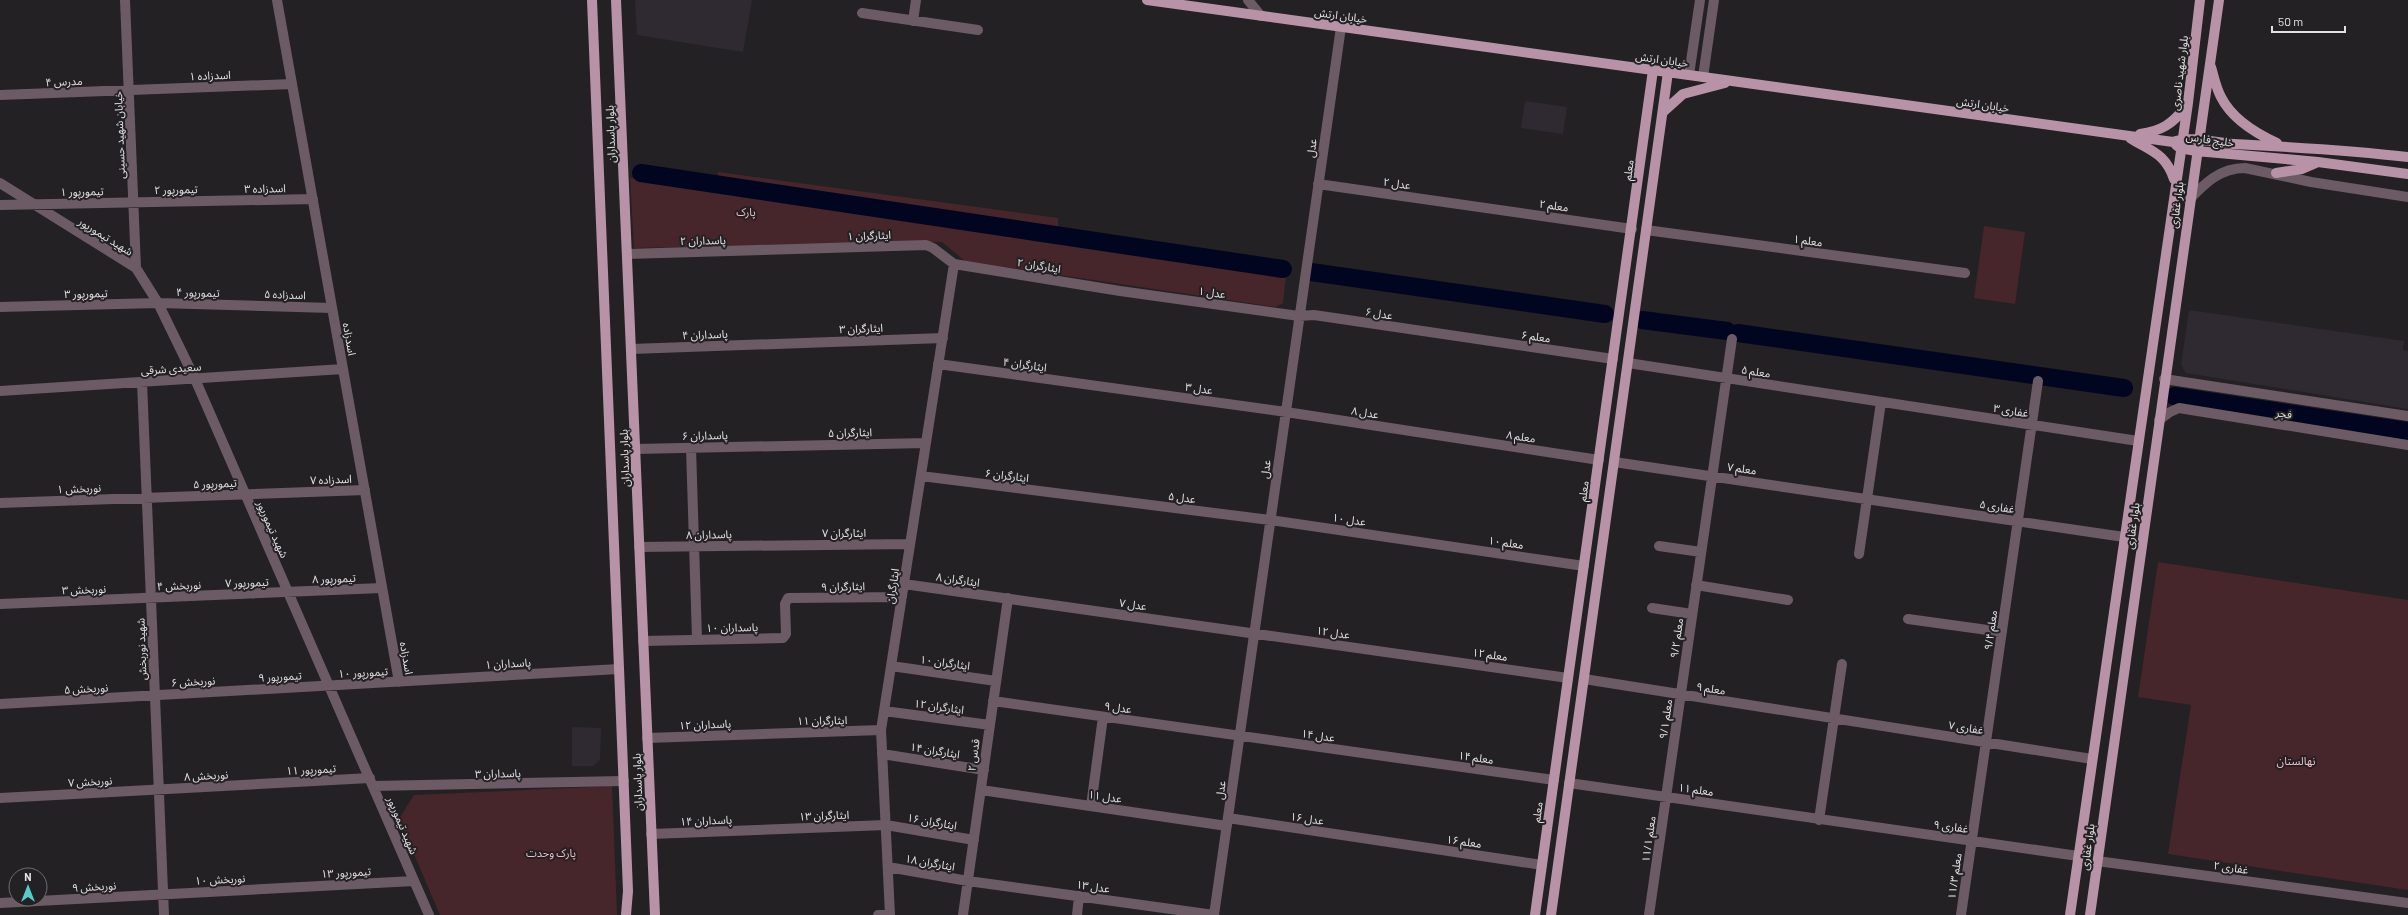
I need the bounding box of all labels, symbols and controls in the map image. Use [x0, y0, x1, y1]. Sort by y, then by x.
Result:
street label: خیابان ارتش [1314, 5, 1369, 26]
scale bar [2272, 8, 2345, 34]
text: 50 m [2278, 14, 2303, 28]
street label: بلوار شهید ناصری [2168, 35, 2191, 111]
street label: خیابان ارتش [1635, 49, 1690, 70]
street label: اسدزاده ۱ [189, 68, 231, 83]
street label: مدرس ۴ [45, 74, 83, 89]
street label: خیابان شهید حسینی [111, 90, 128, 179]
street label: خیابان ارتش [1956, 94, 2011, 115]
street label: بلوار پاسداران [602, 105, 620, 163]
street label: خلیج فارس [2185, 129, 2235, 151]
street label: عدل [1303, 137, 1319, 158]
street label: معلم [1620, 158, 1639, 182]
street label: عدل ۲ [1382, 175, 1412, 191]
street label: اسدزاده ۳ [244, 181, 286, 196]
street label: بلوار غفاری [2166, 181, 2187, 229]
street label: تیمورپور ۲ [154, 182, 198, 198]
street label: تیمورپور ۱ [60, 184, 104, 200]
street label: معلم ۲ [1538, 197, 1570, 216]
park label: پارک [736, 205, 756, 220]
street label: شهید تیمورپور [75, 214, 136, 260]
street label: ایثارگران ۱ [847, 228, 891, 243]
street label: معلم ۱ [1792, 232, 1824, 251]
street label: پاسداران ۲ [680, 233, 726, 249]
street label: ایثارگران ۲ [1016, 255, 1062, 276]
street label: عدل ۱ [1197, 284, 1227, 300]
street label: تیمورپور ۴ [176, 285, 220, 301]
street label: تیمورپور ۳ [64, 286, 108, 302]
street label: اسدزاده ۵ [264, 287, 306, 302]
street label: عدل ۶ [1364, 304, 1394, 322]
street label: ایثارگران ۳ [839, 321, 883, 336]
street label: اسدزاده [340, 322, 359, 357]
street label: پاسداران ۴ [682, 327, 728, 343]
street label: معلم ۶ [1520, 328, 1552, 347]
street label: ایثارگران ۴ [1002, 354, 1048, 375]
street label: سعیدی شرقی [140, 359, 202, 378]
street label: معلم ۵ [1740, 362, 1772, 383]
street label: عدل ۳ [1184, 380, 1214, 396]
street label: غفاری ۳ [1993, 401, 2030, 420]
street label: عدل ۸ [1350, 403, 1380, 421]
street label: فجر [2274, 405, 2293, 422]
street label: ایثارگران ۵ [828, 425, 872, 440]
street label: معلم ۸ [1505, 427, 1537, 448]
street label: پاسداران ۶ [682, 428, 728, 444]
street label: بلوار پاسداران [616, 429, 634, 487]
street label: عدل [1257, 458, 1273, 479]
street label: معلم ۷ [1726, 460, 1758, 479]
street label: ایثارگران ۶ [984, 466, 1030, 485]
street label: اسدزاده ۷ [310, 472, 352, 487]
street label: تیمورپور ۵ [193, 476, 237, 492]
street label: معلم [1575, 479, 1594, 503]
street label: نوربخش ۱ [57, 481, 101, 496]
street label: عدل ۵ [1168, 489, 1197, 505]
street label: شهید تیمورپور [252, 497, 292, 561]
street label: غفاری ۵ [1979, 497, 2016, 516]
street label: بلوار غفاری [2122, 502, 2143, 550]
street label: عدل ۱۰ [1331, 510, 1367, 528]
street label: ایثارگران ۷ [822, 526, 866, 540]
street label: پاسداران ۸ [686, 527, 732, 543]
street label: معلم ۱۰ [1487, 533, 1525, 554]
street label: ایثارگران [883, 567, 902, 605]
street label: ایثارگران ۸ [935, 569, 981, 590]
street label: تیمورپور ۸ [312, 571, 356, 587]
street label: تیمورپور ۷ [225, 575, 269, 591]
street label: نوربخش ۴ [157, 578, 201, 593]
street label: ایثارگران ۹ [821, 579, 865, 594]
street label: نوربخش ۳ [62, 582, 106, 597]
street label: عدل ۷ [1118, 596, 1148, 612]
street label: معلم ۹/۴ [1981, 609, 2002, 651]
street label: شهید نوربخش [133, 617, 150, 680]
street label: معلم ۹/۲ [1667, 617, 1688, 659]
street label: پاسداران ۱۰ [706, 620, 758, 636]
street label: عدل ۱۲ [1315, 623, 1351, 641]
street label: اسدزاده [397, 641, 416, 676]
street label: معلم ۱۲ [1471, 645, 1509, 666]
street label: ایثارگران ۱۰ [919, 652, 971, 673]
street label: پاسداران ۱ [485, 655, 531, 673]
street label: تیمورپور ۱۰ [338, 664, 388, 682]
street label: تیمورپور ۹ [258, 668, 302, 686]
street label: نوربخش ۶ [171, 673, 216, 690]
street label: معلم ۹ [1695, 679, 1727, 700]
street label: نوربخش ۵ [64, 680, 109, 697]
street label: ایثارگران ۱۲ [913, 696, 965, 717]
street label: معلم ۹/۱ [1656, 698, 1677, 740]
street label: عدل ۹ [1103, 699, 1133, 715]
street label: ایثارگران ۱۱ [797, 713, 847, 728]
street label: پاسداران ۱۲ [679, 717, 731, 733]
street label: غفاری ۷ [1948, 718, 1985, 737]
street label: عدل ۱۴ [1300, 726, 1336, 744]
street label: قدس ۲ [964, 738, 983, 772]
street label: ایثارگران ۱۴ [909, 740, 961, 761]
street label: معلم ۱۴ [1457, 748, 1495, 769]
street label: بلوار پاسداران [629, 753, 647, 811]
park label: نهالستان [2277, 754, 2315, 768]
street label: تیمورپور ۱۱ [286, 761, 336, 779]
street label: پاسداران ۳ [475, 766, 521, 782]
street label: نوربخش ۸ [184, 767, 229, 784]
street label: نوربخش ۷ [68, 773, 113, 790]
street label: عدل [1212, 779, 1228, 800]
street label: معلم ۱۱ [1677, 780, 1715, 801]
street label: عدل ۱۱ [1087, 787, 1123, 805]
street label: شهید تیمورپور [383, 793, 421, 857]
street label: معلم [1529, 800, 1548, 824]
street label: ایثارگران ۱۳ [799, 808, 849, 823]
street label: عدل ۱۶ [1289, 809, 1325, 827]
street label: ایثارگران ۱۶ [906, 810, 958, 833]
street label: پاسداران ۱۴ [680, 813, 732, 829]
street label: معلم ۱۱/۱ [1638, 815, 1661, 863]
street label: غفاری ۹ [1933, 817, 1970, 836]
street label: بلوار غفاری [2077, 823, 2098, 871]
street label: معلم ۱۶‌ [1445, 832, 1483, 853]
park label: پارک وحدت [526, 846, 576, 861]
street label: ایثارگران ۱۸ [904, 851, 956, 874]
street label: معلم ۱۱/۳ [1944, 852, 1967, 900]
street label: غفاری ۲ [2213, 858, 2250, 877]
street label: تیمورپور ۱۳ [321, 864, 371, 882]
north arrow [8, 867, 48, 907]
text: N [24, 870, 32, 883]
street label: نوربخش ۱۰ [194, 871, 246, 888]
street label: عدل ۱۳ [1075, 877, 1111, 895]
street label: نوربخش ۹ [72, 878, 117, 895]

